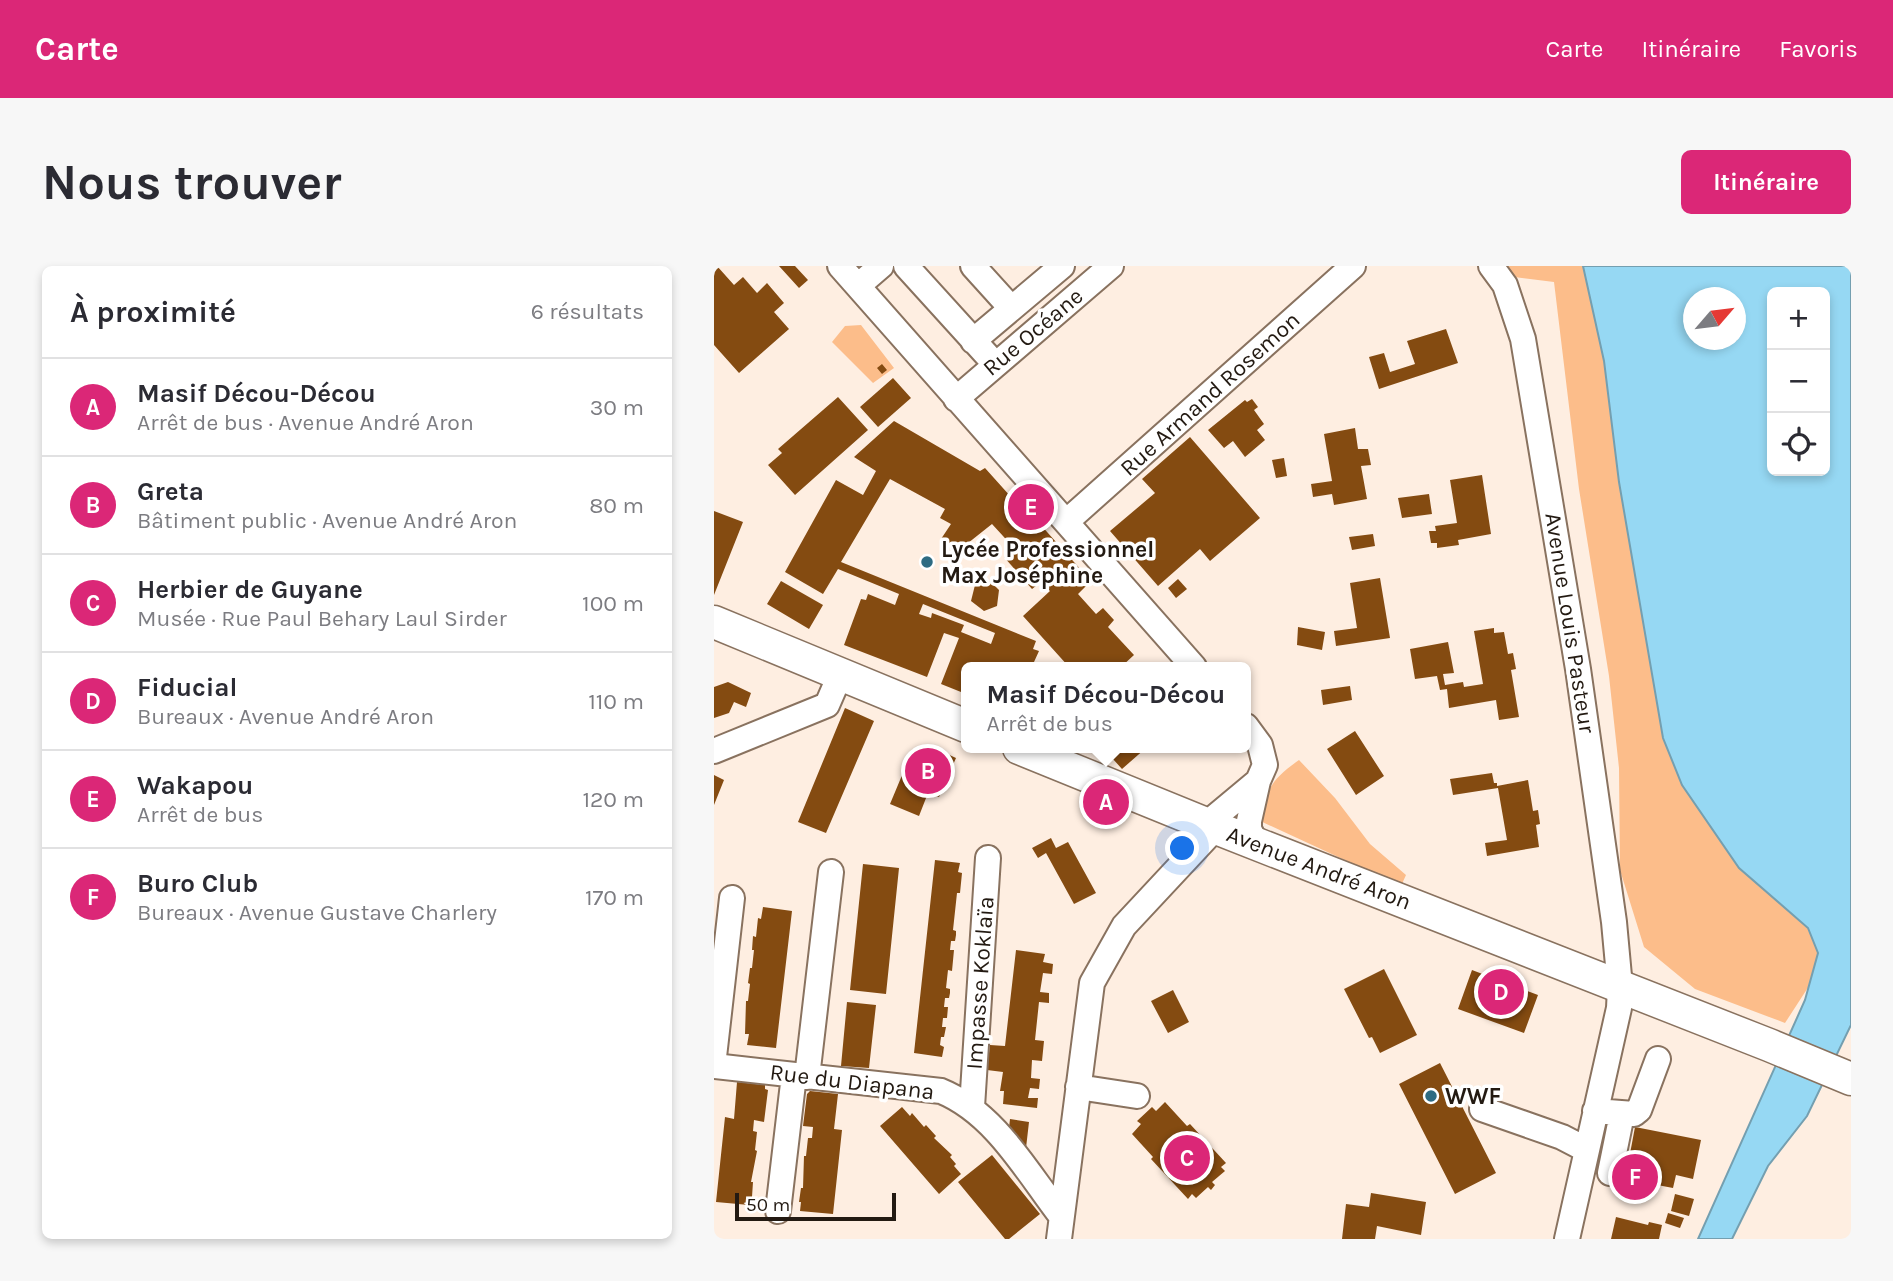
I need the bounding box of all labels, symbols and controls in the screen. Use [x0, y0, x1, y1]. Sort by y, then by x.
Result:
text: Carte [35, 30, 119, 68]
text: Carte [1545, 35, 1603, 63]
text: Itinéraire [1641, 35, 1741, 63]
text: Favoris [1779, 35, 1858, 63]
button: Itinéraire [1681, 150, 1851, 214]
text: Nous trouver [42, 154, 342, 211]
street label: Rue Océane [978, 282, 1088, 382]
north arrow [1683, 287, 1746, 350]
map controls [1767, 287, 1830, 476]
button: + [1767, 287, 1830, 350]
text: À proximité [70, 294, 236, 330]
text: 6 résultats [531, 298, 644, 325]
street label: Rue Armand Rosemon [1115, 306, 1305, 482]
button: − [1767, 350, 1830, 413]
text: Masif Décou-Décou [137, 378, 376, 409]
text: A [86, 394, 100, 421]
text: 30 m [590, 394, 644, 421]
text: Arrêt de bus · Avenue André Aron [137, 409, 474, 436]
button: locate [1767, 413, 1830, 476]
text: Greta [137, 476, 204, 507]
pin: E [1008, 481, 1054, 533]
text: B [86, 492, 100, 519]
text: 80 m [589, 492, 644, 519]
text: Bâtiment public · Avenue André Aron [137, 507, 517, 534]
street label: Avenue Louis Pasteur [1539, 511, 1601, 736]
place label: Lycée Professionnel Max Joséphine [941, 536, 1154, 589]
marker: Lycée Professionnel Max Joséphine [919, 554, 935, 570]
text: Herbier de Guyane [137, 574, 363, 605]
text: C [86, 590, 100, 617]
text: 100 m [582, 590, 644, 617]
text: Musée · Rue Paul Behary Laul Sirder [137, 605, 507, 632]
popup [961, 662, 1251, 753]
text: Fiducial [137, 672, 237, 703]
text: Masif Décou-Décou [987, 679, 1225, 710]
text: D [85, 688, 101, 715]
text: 110 m [588, 688, 644, 715]
text: Bureaux · Avenue André Aron [137, 703, 434, 730]
text: Arrêt de bus [987, 710, 1113, 737]
pin: B [905, 745, 951, 797]
text: Wakapou [137, 770, 253, 801]
pin: A [1083, 776, 1129, 828]
text: E [86, 786, 100, 813]
text: 120 m [582, 786, 644, 813]
text: Arrêt de bus [137, 801, 263, 828]
street label: Avenue André Aron [1223, 820, 1415, 916]
your location [1165, 831, 1199, 865]
text: Buro Club [137, 868, 258, 899]
text: F [87, 884, 99, 911]
text: 170 m [585, 884, 644, 911]
street label: Impasse Koklaïa [960, 895, 1000, 1071]
text: Bureaux · Avenue Gustave Charlery [137, 899, 497, 926]
pin: D [1478, 966, 1524, 1018]
street label: Rue du Diapana [768, 1059, 936, 1105]
place label: WWF [1445, 1083, 1501, 1110]
marker: WWF [1423, 1088, 1439, 1104]
pin: C [1164, 1132, 1210, 1184]
pin: F [1612, 1151, 1658, 1203]
scale bar [735, 1190, 896, 1222]
text: 50 m [746, 1194, 790, 1216]

